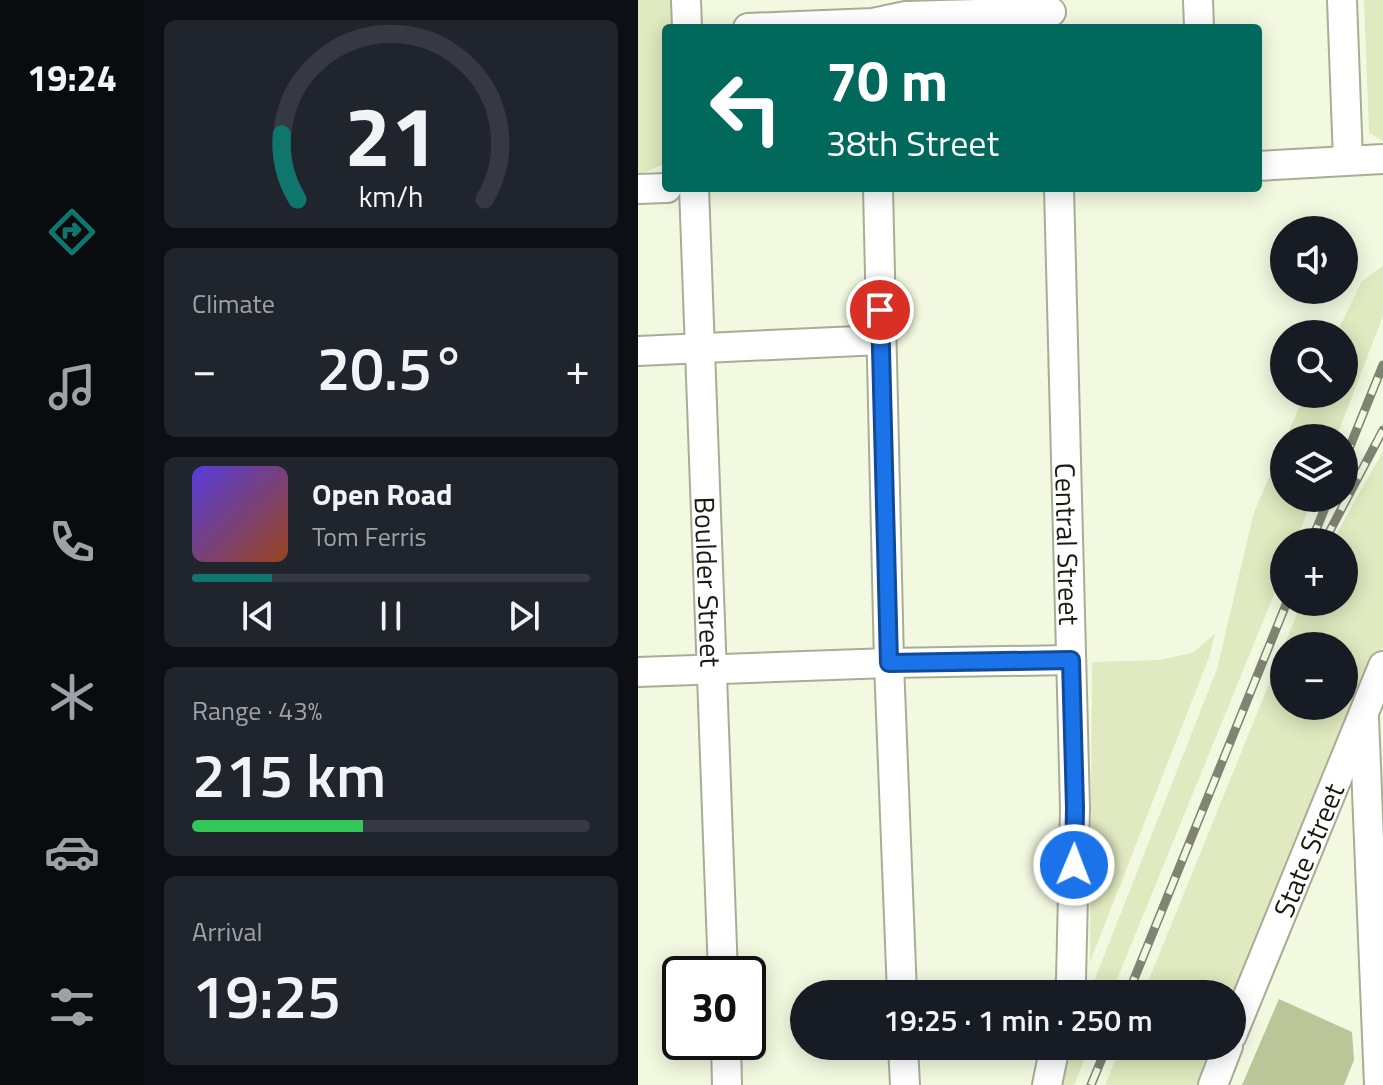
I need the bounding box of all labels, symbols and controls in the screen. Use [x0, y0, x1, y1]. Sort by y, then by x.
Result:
text: 70 m [826, 38, 948, 123]
text: 19:24 [27, 50, 117, 105]
icon: left [694, 56, 798, 160]
text: 21 [344, 72, 438, 198]
text: 38th Street [826, 115, 999, 170]
text: km/h [359, 175, 423, 218]
icon: directions [44, 204, 100, 260]
map controls [1270, 216, 1358, 720]
button: sound [1270, 216, 1358, 304]
pin [846, 276, 914, 344]
text: Climate [192, 284, 275, 323]
icon: arrive [858, 288, 902, 332]
button: search [1270, 320, 1358, 408]
text: 20.5° [317, 322, 465, 413]
text: − [192, 335, 217, 402]
text: + [565, 335, 590, 402]
icon: music [44, 359, 100, 415]
button: layers [1270, 424, 1358, 512]
street label: Central Street [1045, 462, 1092, 626]
text: Open Road [312, 471, 453, 517]
street label: Boulder Street [684, 496, 733, 668]
icon: phone [44, 514, 100, 570]
text: Tom Ferris [312, 517, 427, 556]
button: + [1270, 528, 1358, 616]
icon: previous [236, 594, 280, 638]
icon: pause [369, 594, 413, 638]
icon: next [502, 594, 546, 638]
button: − [1270, 632, 1358, 720]
icon: climate [44, 669, 100, 725]
text: Range · 43% [192, 691, 322, 730]
text: 215 km [192, 729, 386, 820]
street label: State Street [1261, 776, 1354, 923]
position arrow [1032, 823, 1116, 907]
icon: car [44, 824, 100, 880]
text: Arrival [192, 912, 263, 951]
text: 19:25 [192, 950, 341, 1041]
speed limit sign: 30 [662, 956, 766, 1060]
icon: filters [44, 979, 100, 1035]
text: 19:25 · 1 min · 250 m [883, 997, 1153, 1043]

